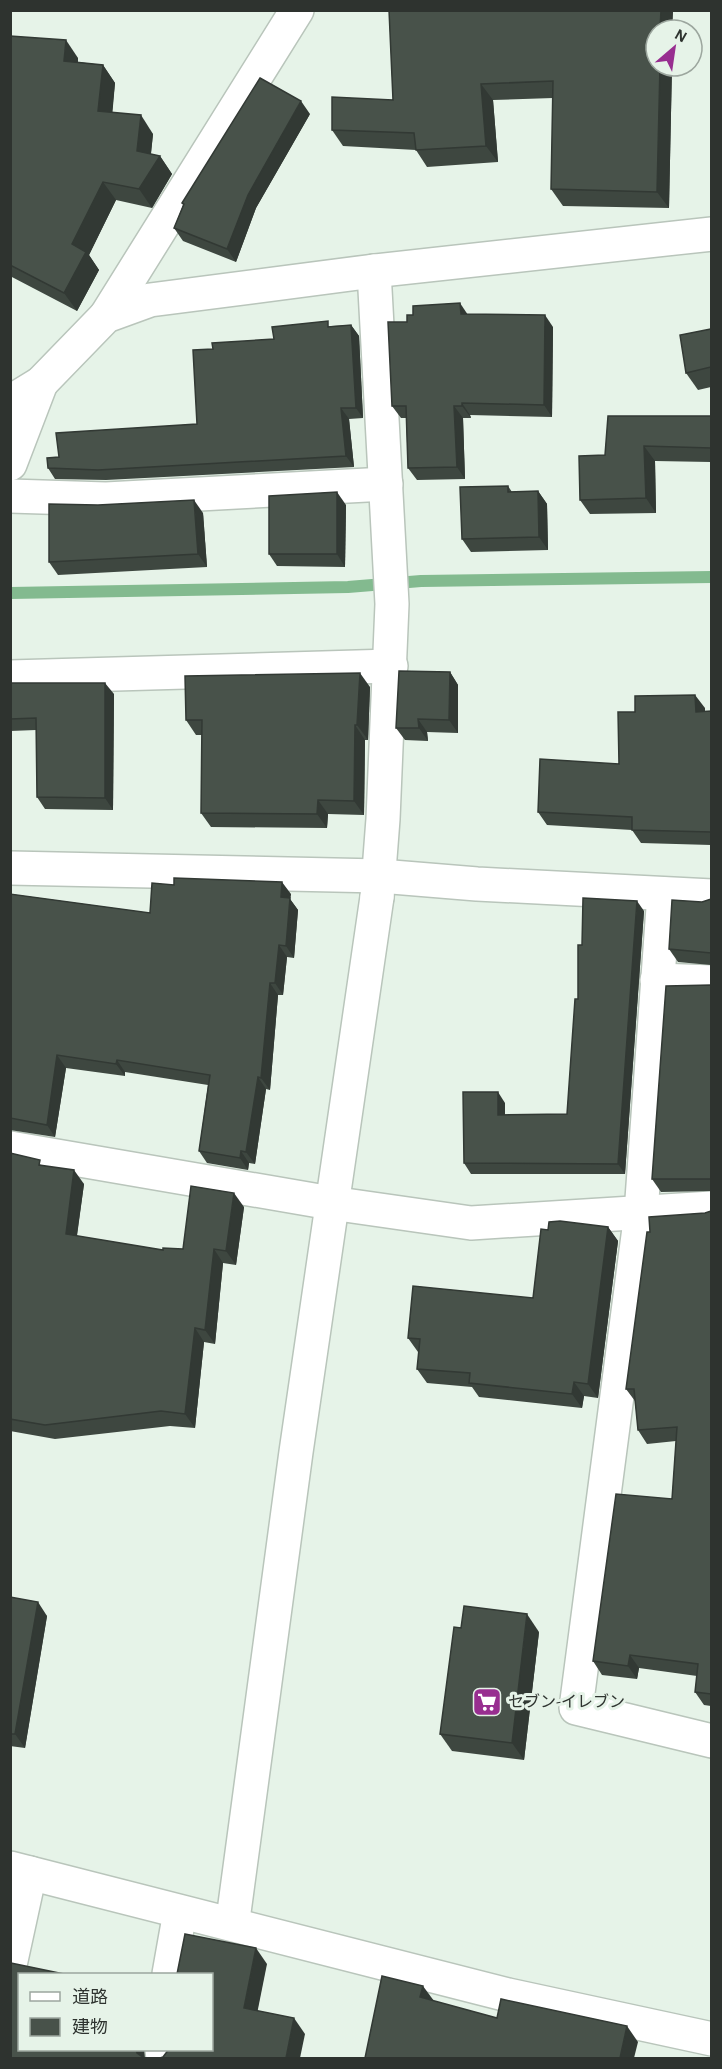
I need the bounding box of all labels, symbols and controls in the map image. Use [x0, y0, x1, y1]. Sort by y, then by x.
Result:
north arrow [644, 18, 704, 78]
text: N [672, 26, 690, 45]
supermarket icon: セブン-イレブン [471, 1686, 503, 1718]
place label: セブン-イレブン [508, 1693, 625, 1710]
legend [18, 1973, 213, 2051]
text: 道路 [72, 1987, 108, 2007]
text: 建物 [72, 2017, 108, 2037]

